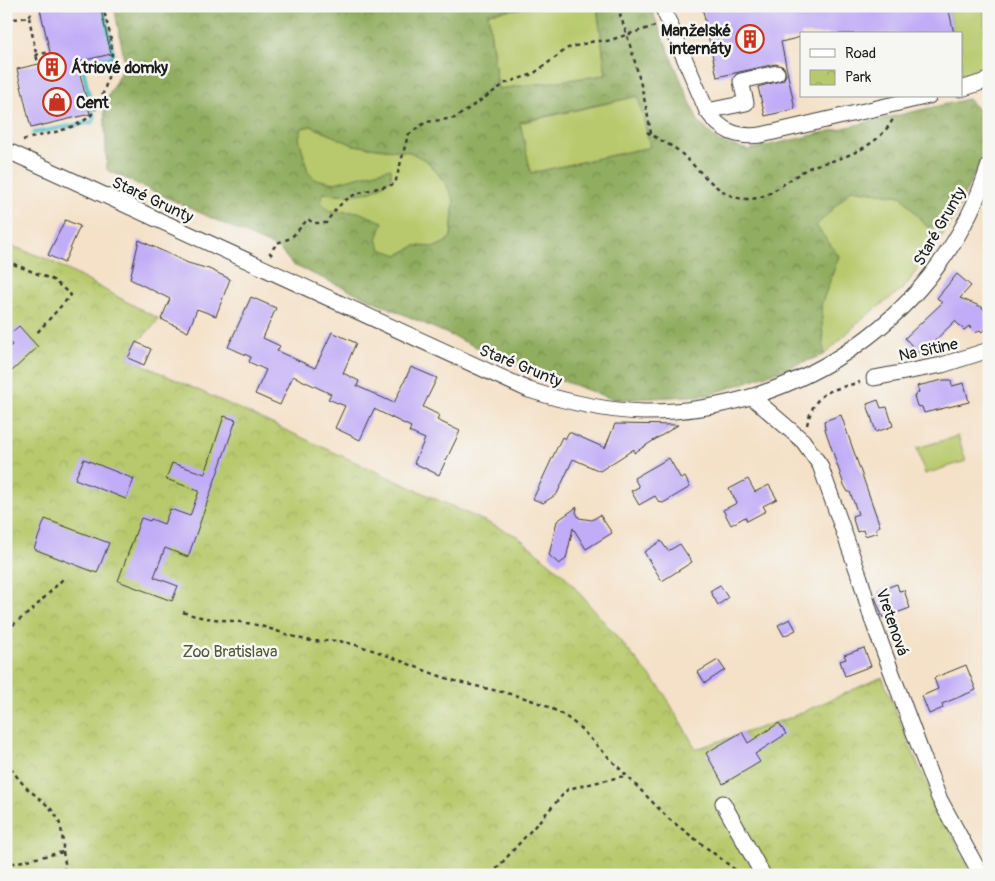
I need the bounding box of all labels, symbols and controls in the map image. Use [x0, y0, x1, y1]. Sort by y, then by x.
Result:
place label: Manželské internáty [661, 21, 731, 59]
building icon: Manželské internáty [735, 24, 765, 54]
legend [800, 32, 962, 98]
text: Road [845, 44, 876, 63]
building icon: Átriové domky [37, 52, 67, 82]
place label: Átriové domky [71, 57, 168, 78]
text: Park [845, 68, 872, 87]
shop icon: Cent [42, 87, 72, 117]
place label: Cent [76, 93, 109, 113]
street label: Staré Grunty [109, 172, 197, 228]
street label: Staré Grunty [909, 183, 970, 269]
street label: Na Sitine [897, 334, 960, 366]
street label: Staré Grunty [476, 340, 565, 392]
street label: Vretenová [871, 586, 913, 658]
park label: Zoo Bratislava [183, 642, 278, 662]

